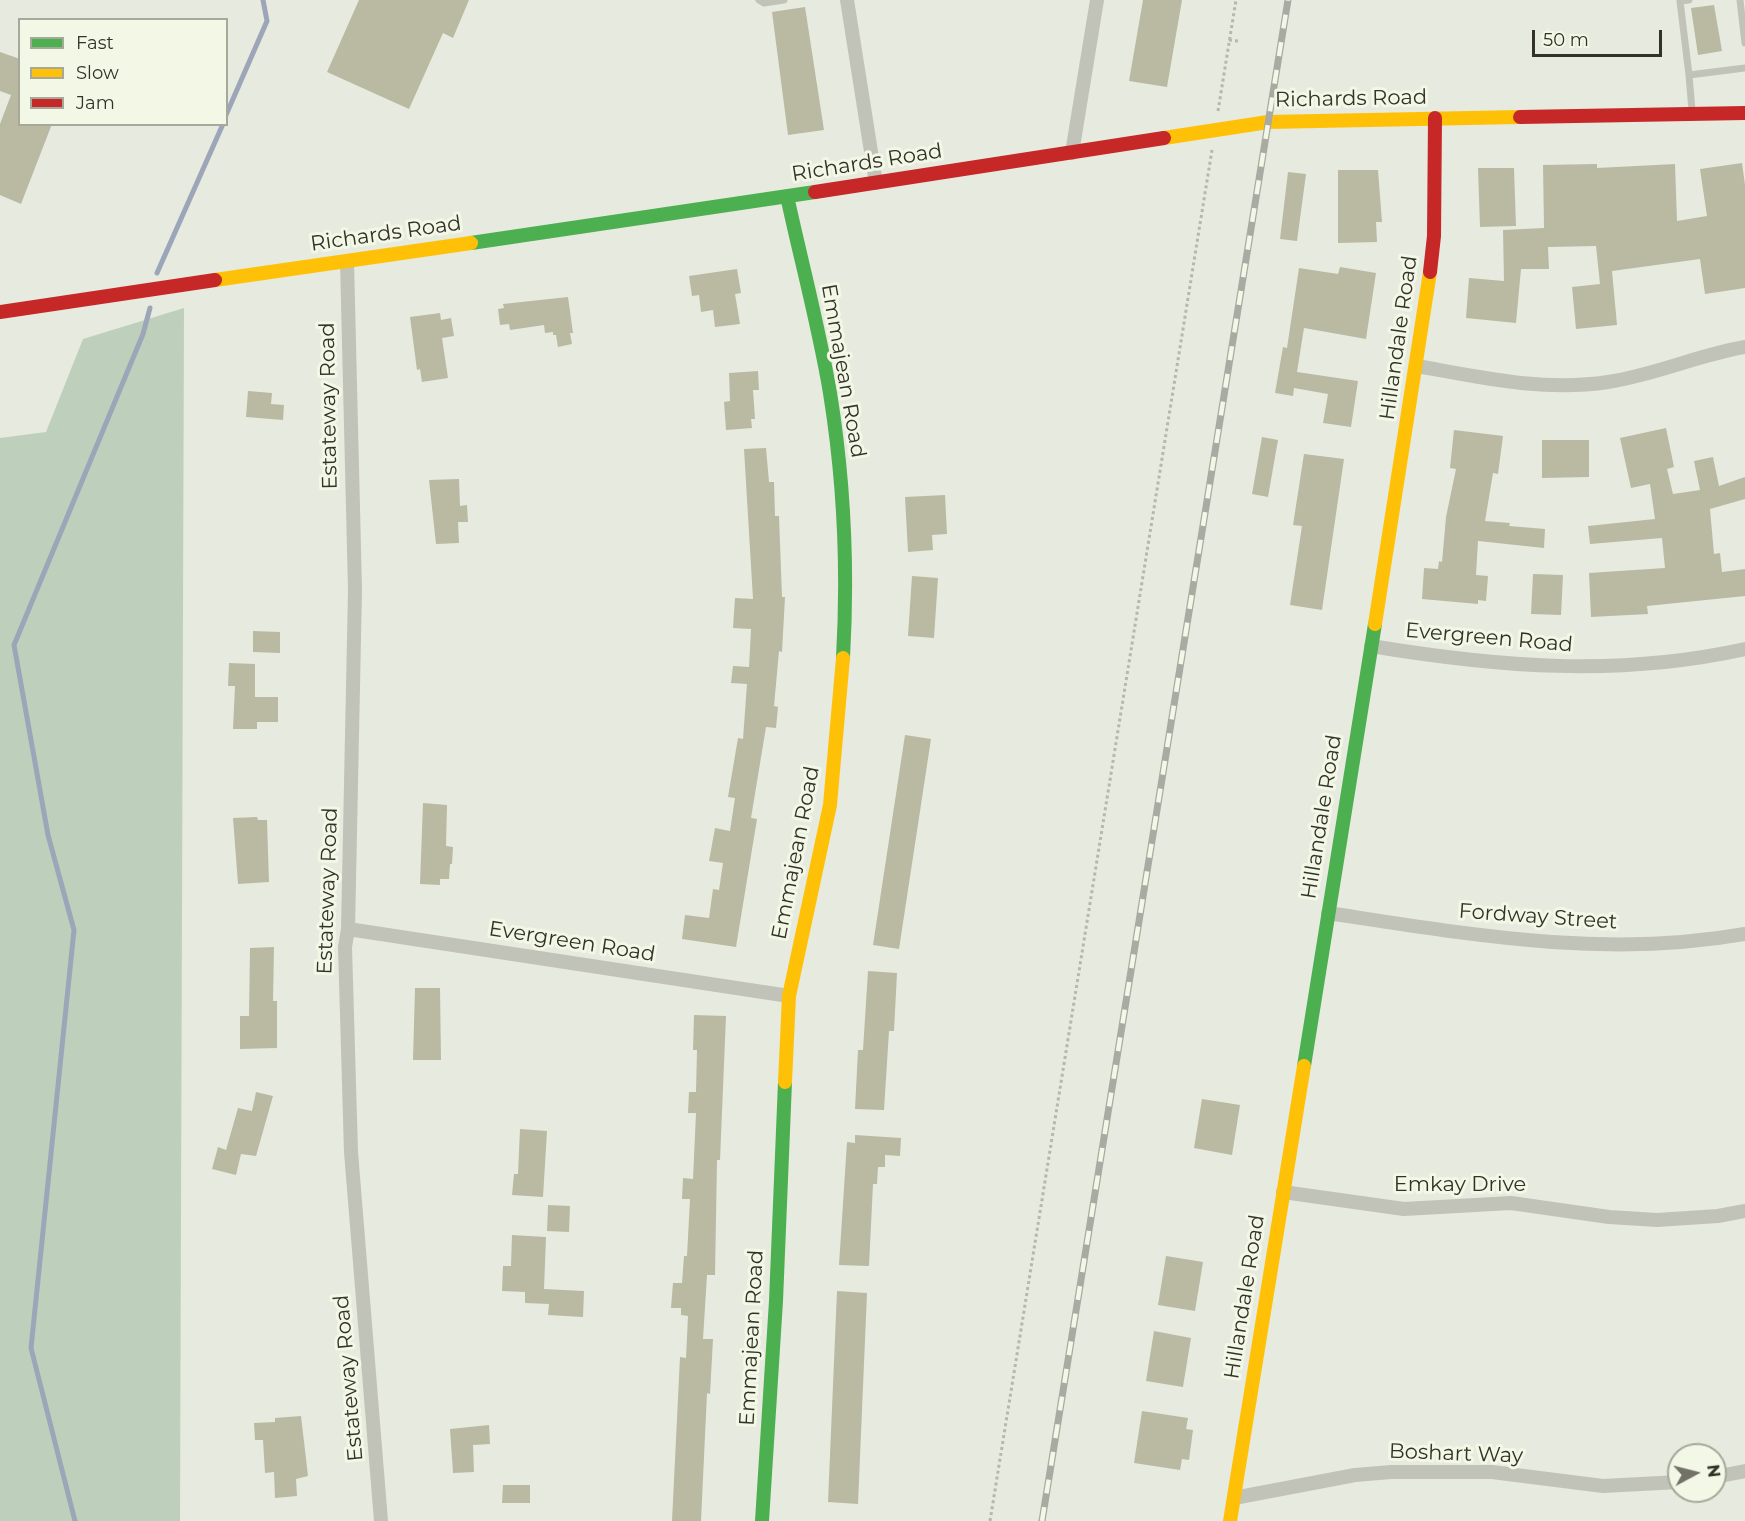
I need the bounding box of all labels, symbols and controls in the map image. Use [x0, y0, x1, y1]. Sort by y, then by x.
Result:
legend [18, 18, 228, 126]
scale bar [1535, 18, 1666, 56]
text: 50 m [1543, 29, 1589, 51]
text: Fast [76, 32, 114, 54]
text: Slow [76, 62, 119, 84]
street label: Richards Road [1275, 85, 1427, 113]
text: Jam [76, 92, 115, 114]
street label: Richards Road [790, 139, 944, 187]
street label: Richards Road [309, 211, 463, 257]
street label: Hillandale Road [1375, 254, 1423, 422]
street label: Emmajean Road [815, 282, 871, 460]
street label: Estateway Road [315, 322, 343, 490]
street label: Evergreen Road [1404, 618, 1574, 658]
street label: Hillandale Road [1297, 733, 1347, 901]
street label: Emmajean Road [767, 764, 825, 942]
street label: Estateway Road [312, 807, 344, 975]
street label: Fordway Street [1458, 899, 1618, 935]
street label: Evergreen Road [487, 916, 657, 968]
street label: Emkay Drive [1394, 1172, 1526, 1198]
street label: Hillandale Road [1220, 1213, 1270, 1381]
street label: Emmajean Road [735, 1249, 769, 1427]
street label: Estateway Road [329, 1294, 369, 1462]
street label: Boshart Way [1389, 1439, 1523, 1469]
north arrow [1667, 1443, 1727, 1503]
text: N [1703, 1463, 1724, 1479]

